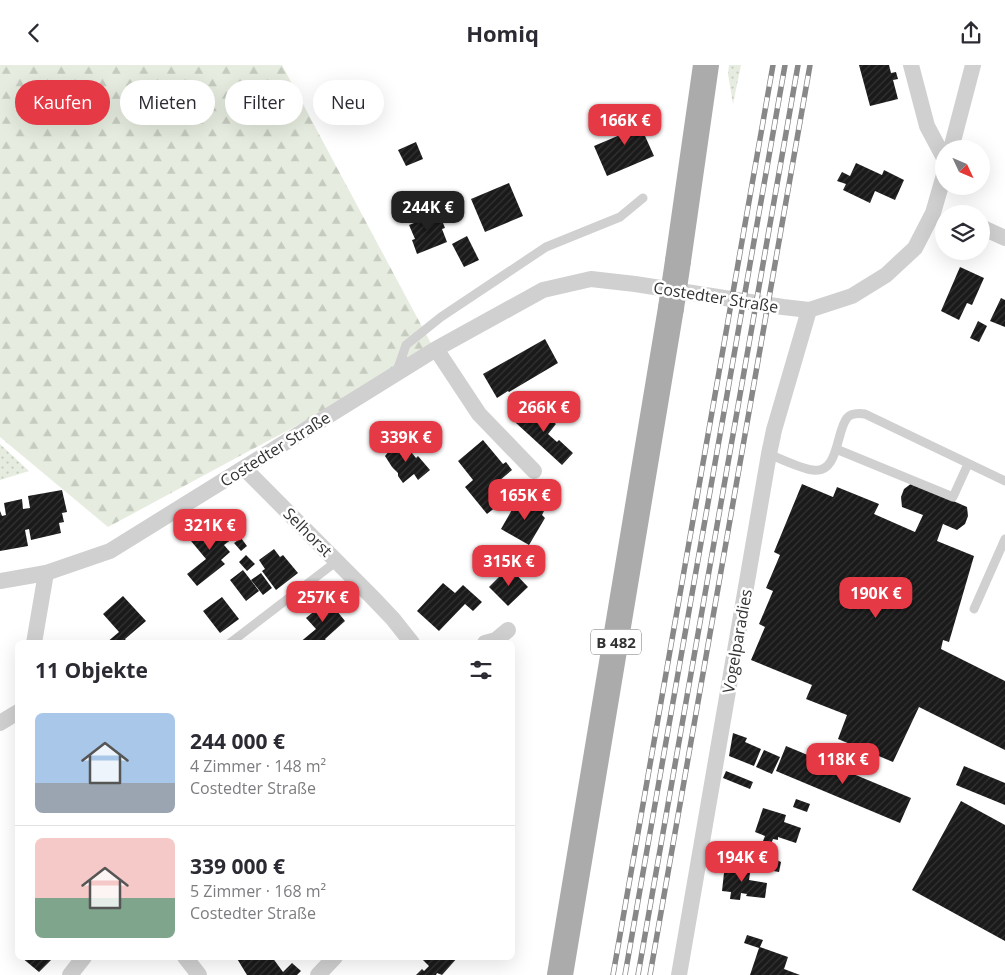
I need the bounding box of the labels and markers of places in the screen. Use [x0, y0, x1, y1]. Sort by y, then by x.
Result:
pin: 166K € [584, 103, 666, 146]
pin: 244K € [387, 191, 469, 233]
pin: 266K € [503, 391, 585, 433]
pin: 339K € [365, 421, 447, 463]
pin: 165K € [484, 479, 566, 521]
pin: 321K € [169, 509, 251, 551]
pin: 315K € [468, 545, 550, 587]
pin: 190K € [835, 577, 917, 619]
pin: 257K € [282, 581, 364, 623]
pin: 118K € [802, 743, 884, 785]
pin: 194K € [701, 841, 783, 883]

